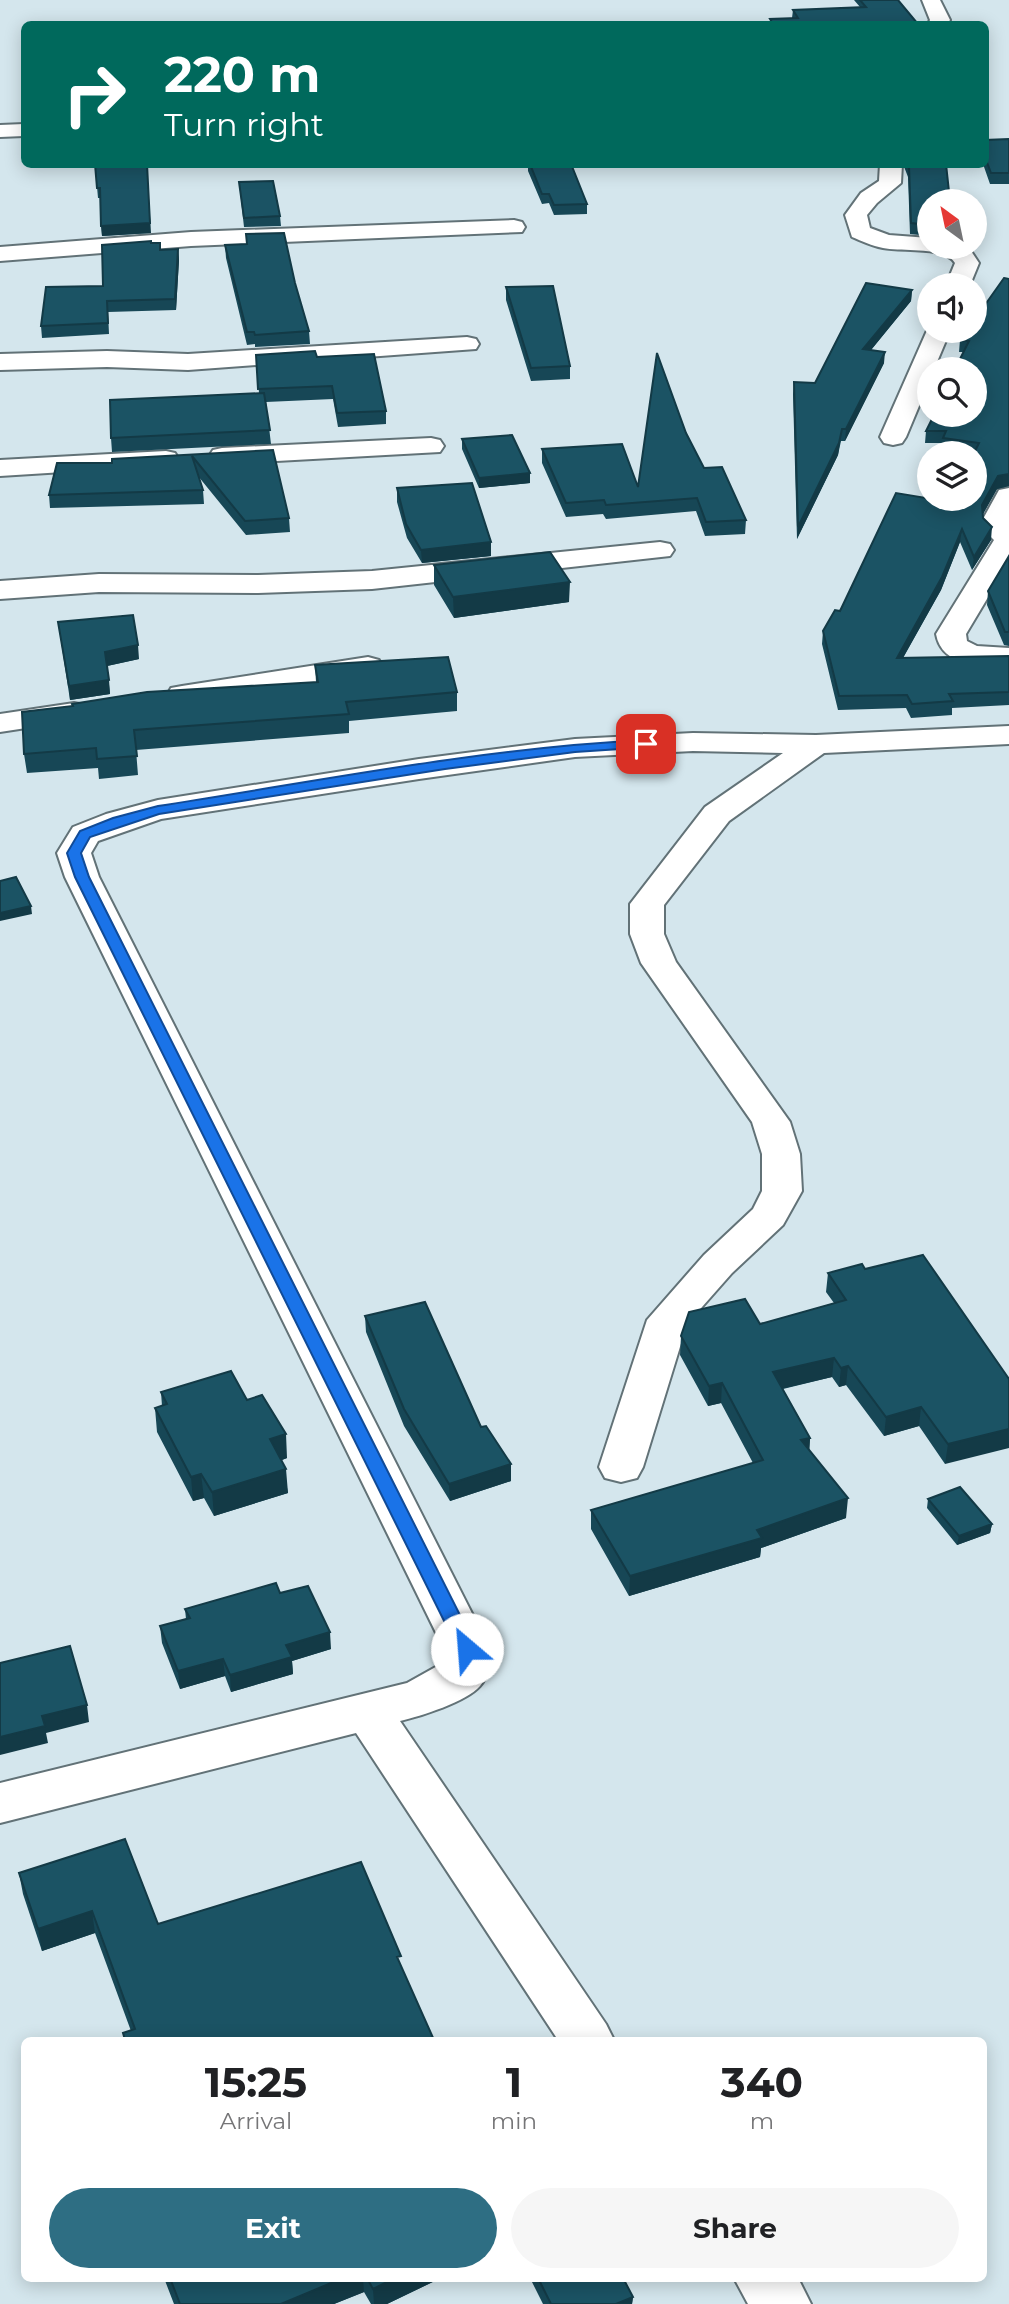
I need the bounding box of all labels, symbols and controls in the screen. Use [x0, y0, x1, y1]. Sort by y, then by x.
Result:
text: 220 m [164, 45, 320, 104]
icon: right [49, 49, 140, 140]
text: Turn right [164, 105, 324, 144]
north arrow [917, 189, 987, 259]
map controls [917, 189, 987, 511]
button: sound [917, 273, 987, 343]
button: search [917, 357, 987, 427]
button: layers [917, 441, 987, 511]
pin [616, 714, 676, 774]
icon: arrive [627, 725, 665, 763]
position arrow [430, 1612, 504, 1686]
text: 15:25 [205, 2056, 307, 2108]
text: 1 [506, 2056, 522, 2108]
text: 340 [721, 2056, 803, 2108]
text: Arrival [220, 2107, 292, 2135]
text: min [491, 2107, 537, 2135]
text: m [750, 2107, 774, 2135]
button: Exit [49, 2188, 497, 2268]
button: Share [511, 2188, 959, 2268]

